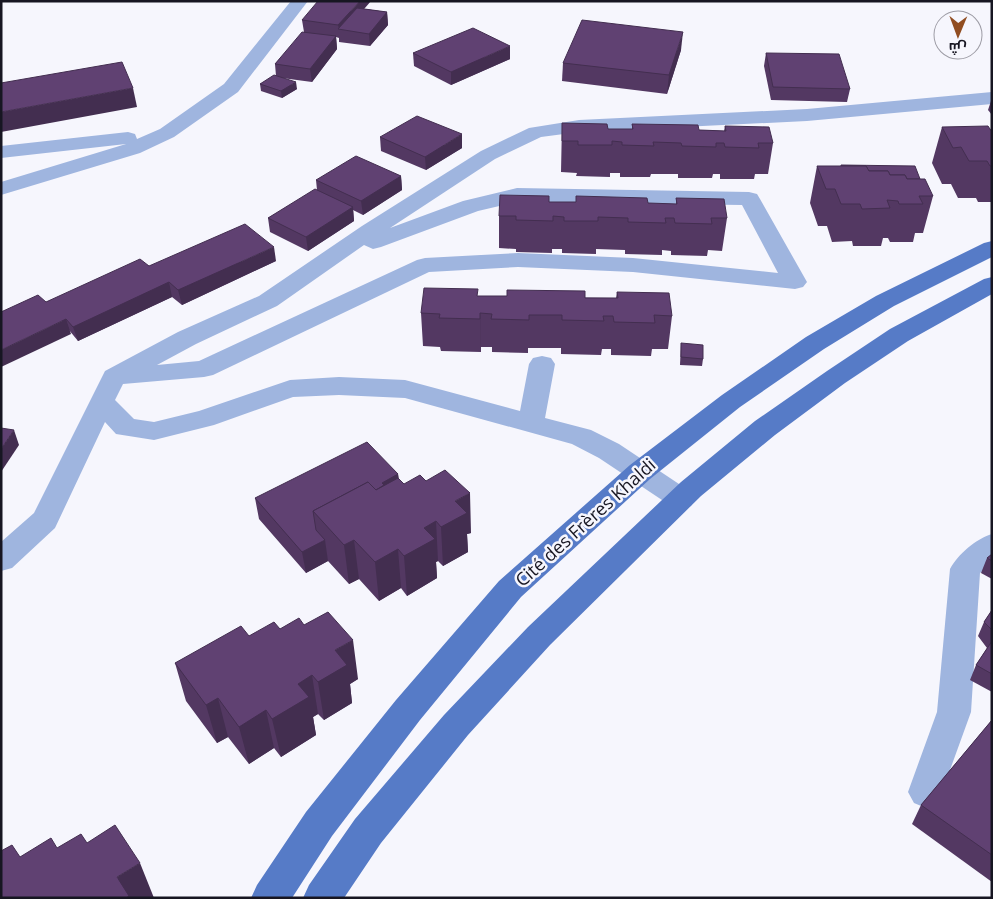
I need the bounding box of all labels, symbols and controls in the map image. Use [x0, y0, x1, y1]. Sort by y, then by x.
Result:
north arrow [933, 10, 983, 60]
text: ش [949, 39, 967, 58]
street label: Cité des Frères Khaldi [510, 452, 660, 592]

